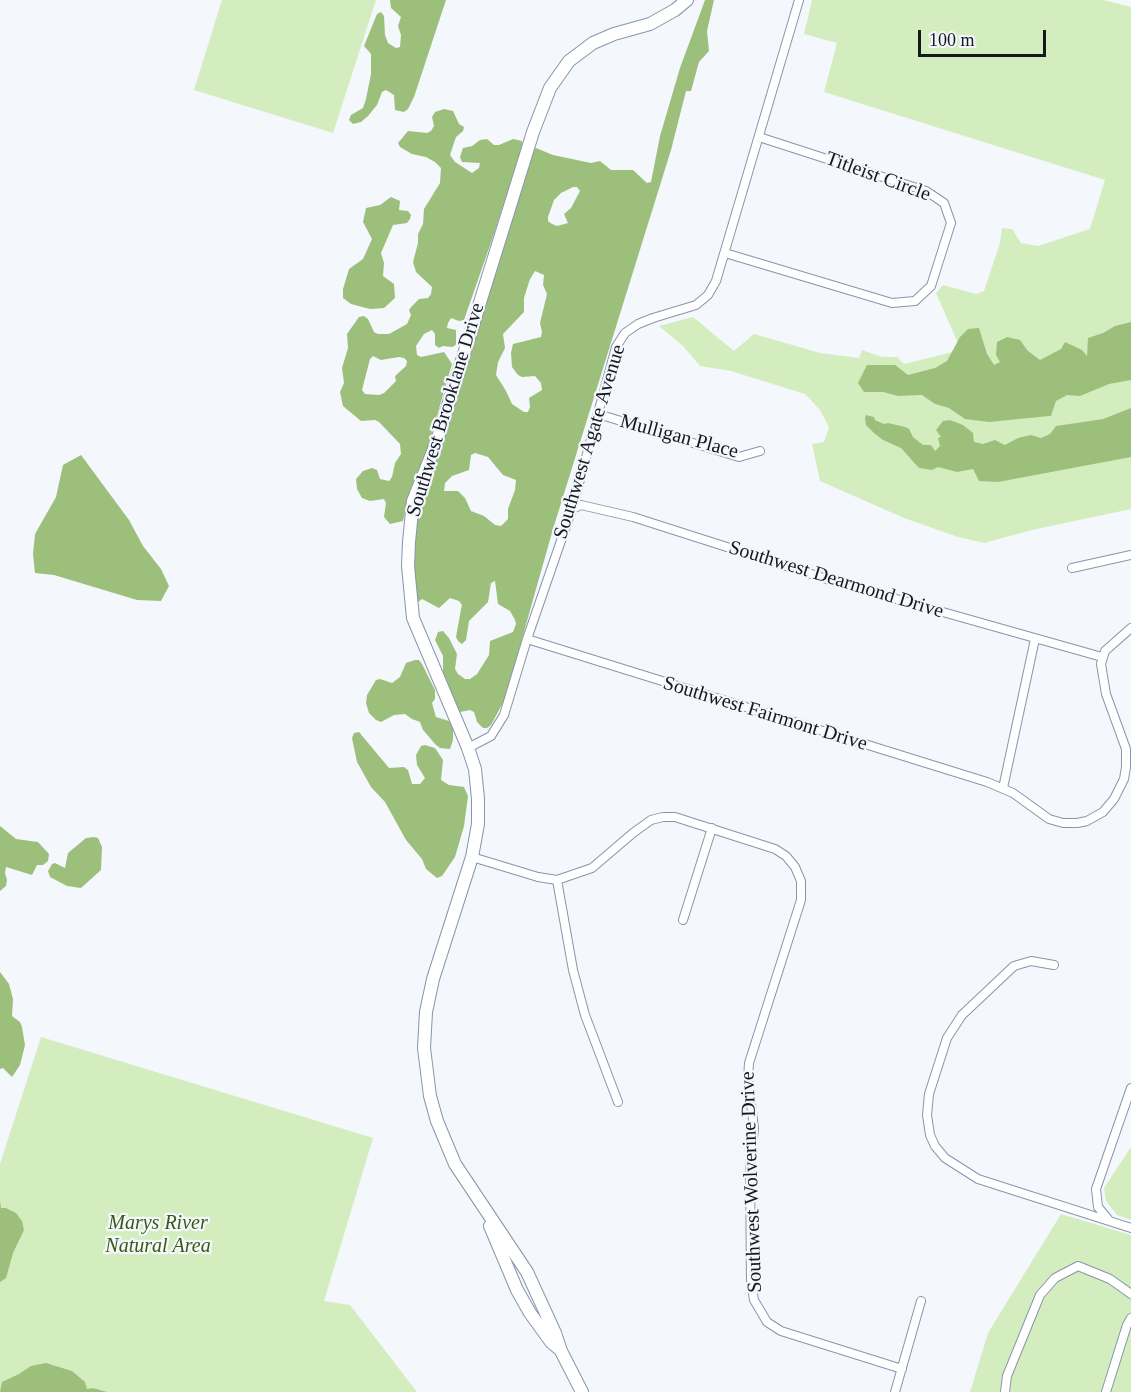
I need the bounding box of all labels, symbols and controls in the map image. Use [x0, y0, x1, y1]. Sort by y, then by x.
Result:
scale bar [921, 18, 1048, 56]
text: 100 m [929, 30, 975, 50]
street label: Titleist Circle [822, 147, 934, 207]
street label: Southwest Brooklane Drive [402, 300, 490, 520]
street label: Southwest Agate Avenue [549, 342, 631, 542]
street label: Mulligan Place [617, 410, 741, 464]
street label: Southwest Dearmond Drive [726, 536, 946, 624]
street label: Southwest Fairmont Drive [660, 672, 870, 756]
street label: Southwest Wolverine Drive [736, 1071, 768, 1293]
park label: Marys River Natural Area [105, 1212, 211, 1259]

